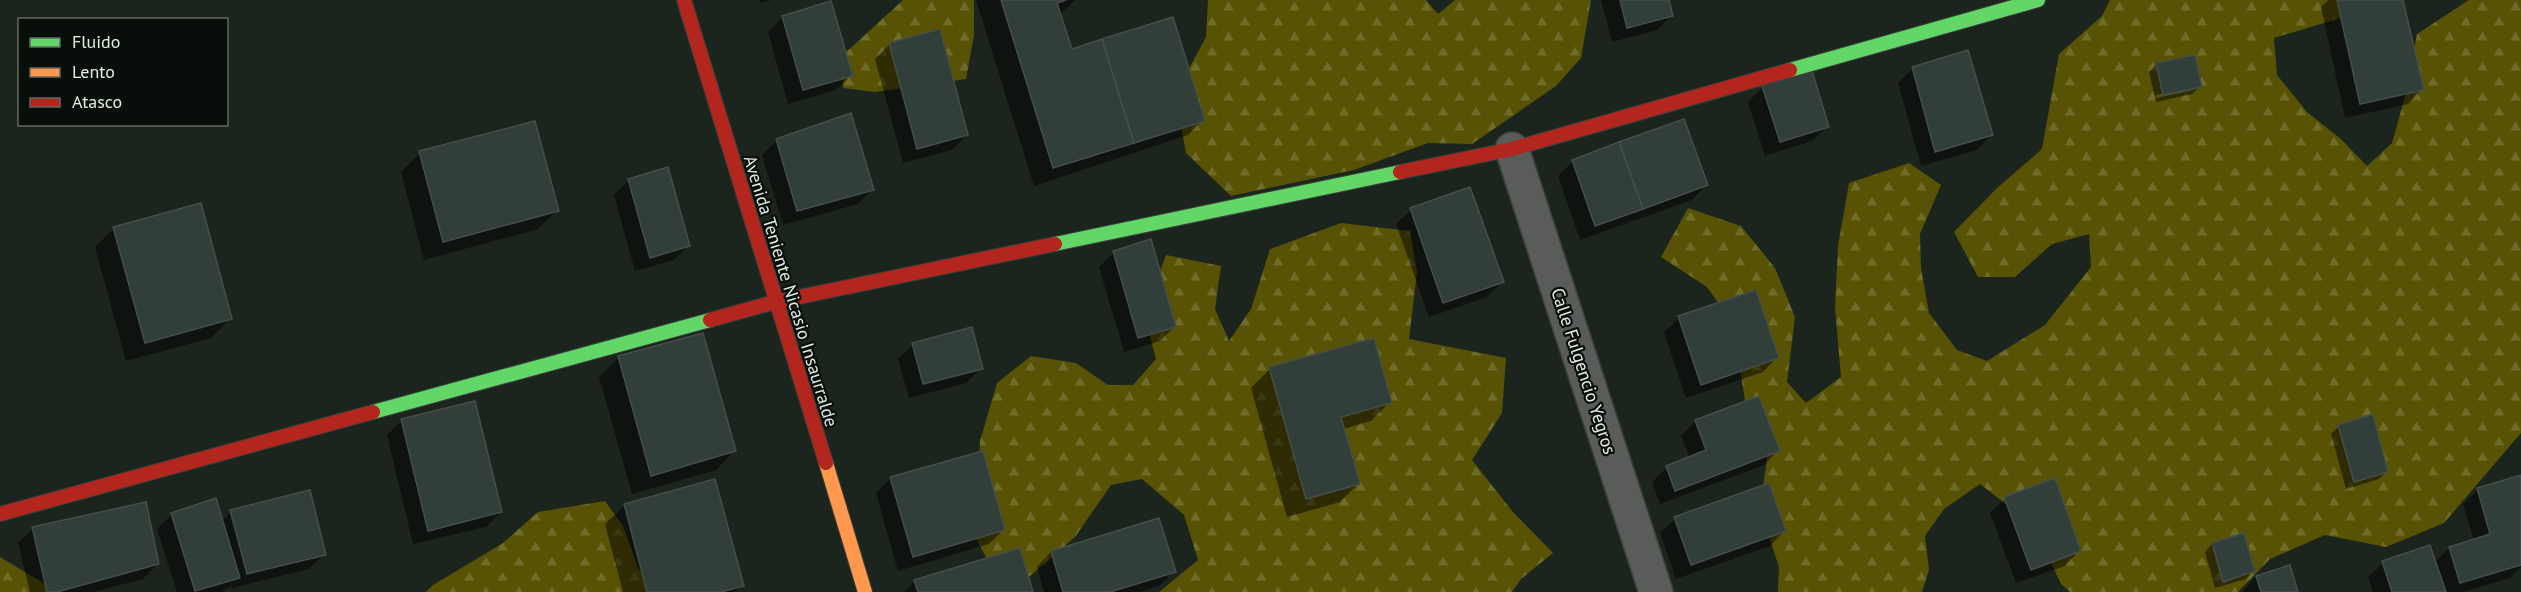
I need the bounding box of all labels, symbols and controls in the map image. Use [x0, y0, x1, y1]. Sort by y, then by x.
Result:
legend [18, 18, 228, 126]
text: Fluido [72, 30, 120, 53]
text: Lento [72, 60, 115, 83]
text: Atasco [72, 90, 122, 113]
street label: Avenida Teniente Nicasio Insaurralde [739, 152, 843, 430]
street label: Calle Fulgencio Yegros [1546, 285, 1622, 457]

